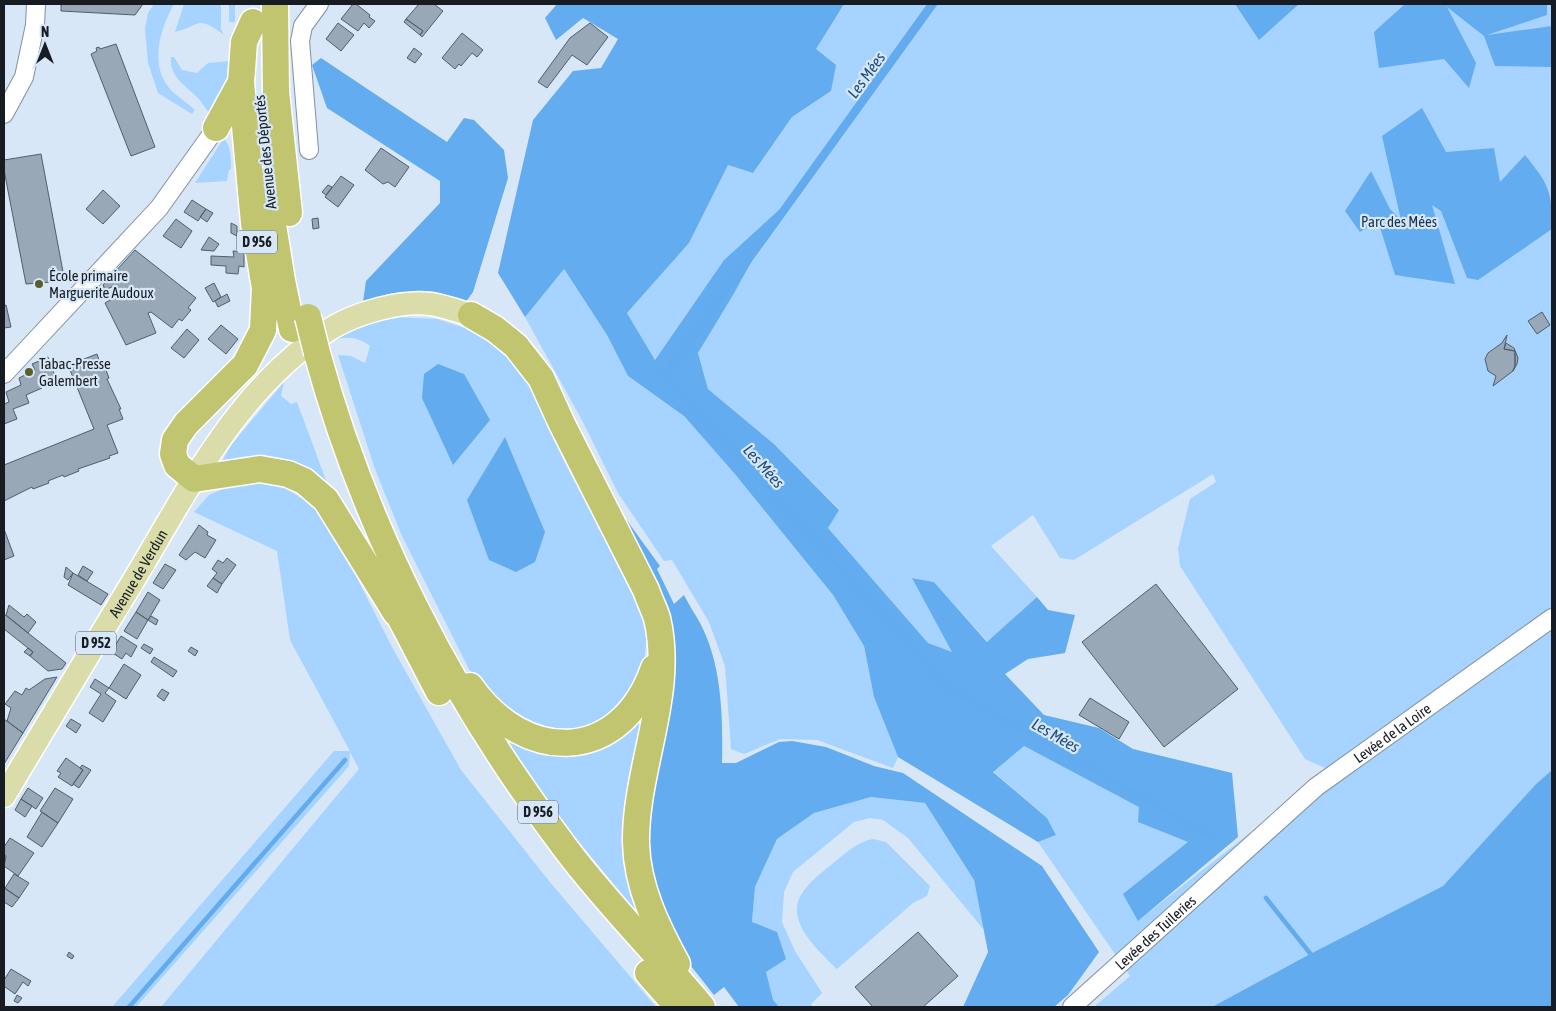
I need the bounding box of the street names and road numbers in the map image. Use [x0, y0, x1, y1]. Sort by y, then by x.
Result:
street label: Avenue des Déportés [251, 94, 279, 210]
road number: D 956 [237, 230, 277, 253]
street label: Avenue de Verdun [105, 526, 170, 620]
road number: D 952 [76, 632, 116, 654]
street label: Levée de la Loire [1350, 699, 1434, 766]
road number: D 956 [518, 800, 558, 824]
street label: Levée des Tuileries [1111, 891, 1199, 973]

